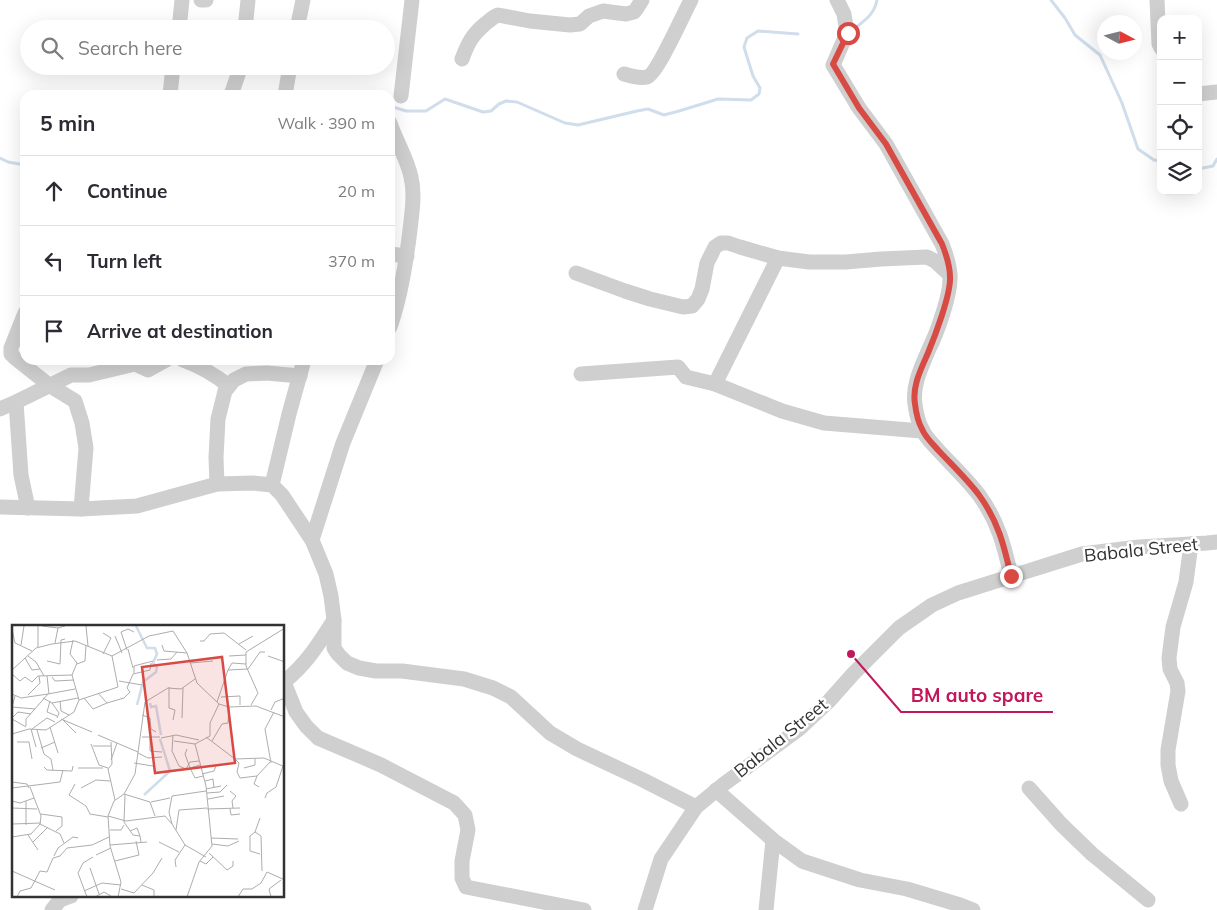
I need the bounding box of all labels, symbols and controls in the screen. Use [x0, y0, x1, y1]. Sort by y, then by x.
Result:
north arrow [1097, 15, 1142, 60]
map controls [1157, 15, 1202, 195]
button: + [1157, 15, 1202, 60]
search box [20, 20, 395, 75]
route start [837, 22, 860, 45]
icon: search [38, 34, 66, 62]
text: Search here [78, 36, 182, 60]
button: − [1157, 60, 1202, 105]
button: locate [1157, 105, 1202, 150]
text: 5 min [40, 110, 95, 136]
text: Walk · 390 m [277, 113, 375, 133]
button: layers [1157, 150, 1202, 195]
icon: ahead [40, 177, 68, 205]
text: Continue [87, 179, 167, 203]
text: 20 m [338, 181, 375, 201]
icon: left [40, 247, 68, 275]
text: Turn left [87, 249, 162, 273]
text: 370 m [328, 251, 375, 271]
icon: arrive [40, 317, 68, 345]
text: Arrive at destination [87, 319, 273, 343]
street label: Babala Street [1083, 532, 1199, 567]
route end [1000, 565, 1023, 588]
inset map [12, 625, 285, 898]
callout: BM auto spare [901, 678, 1053, 712]
text: BM auto spare [911, 683, 1043, 707]
street label: Babala Street [729, 693, 832, 782]

